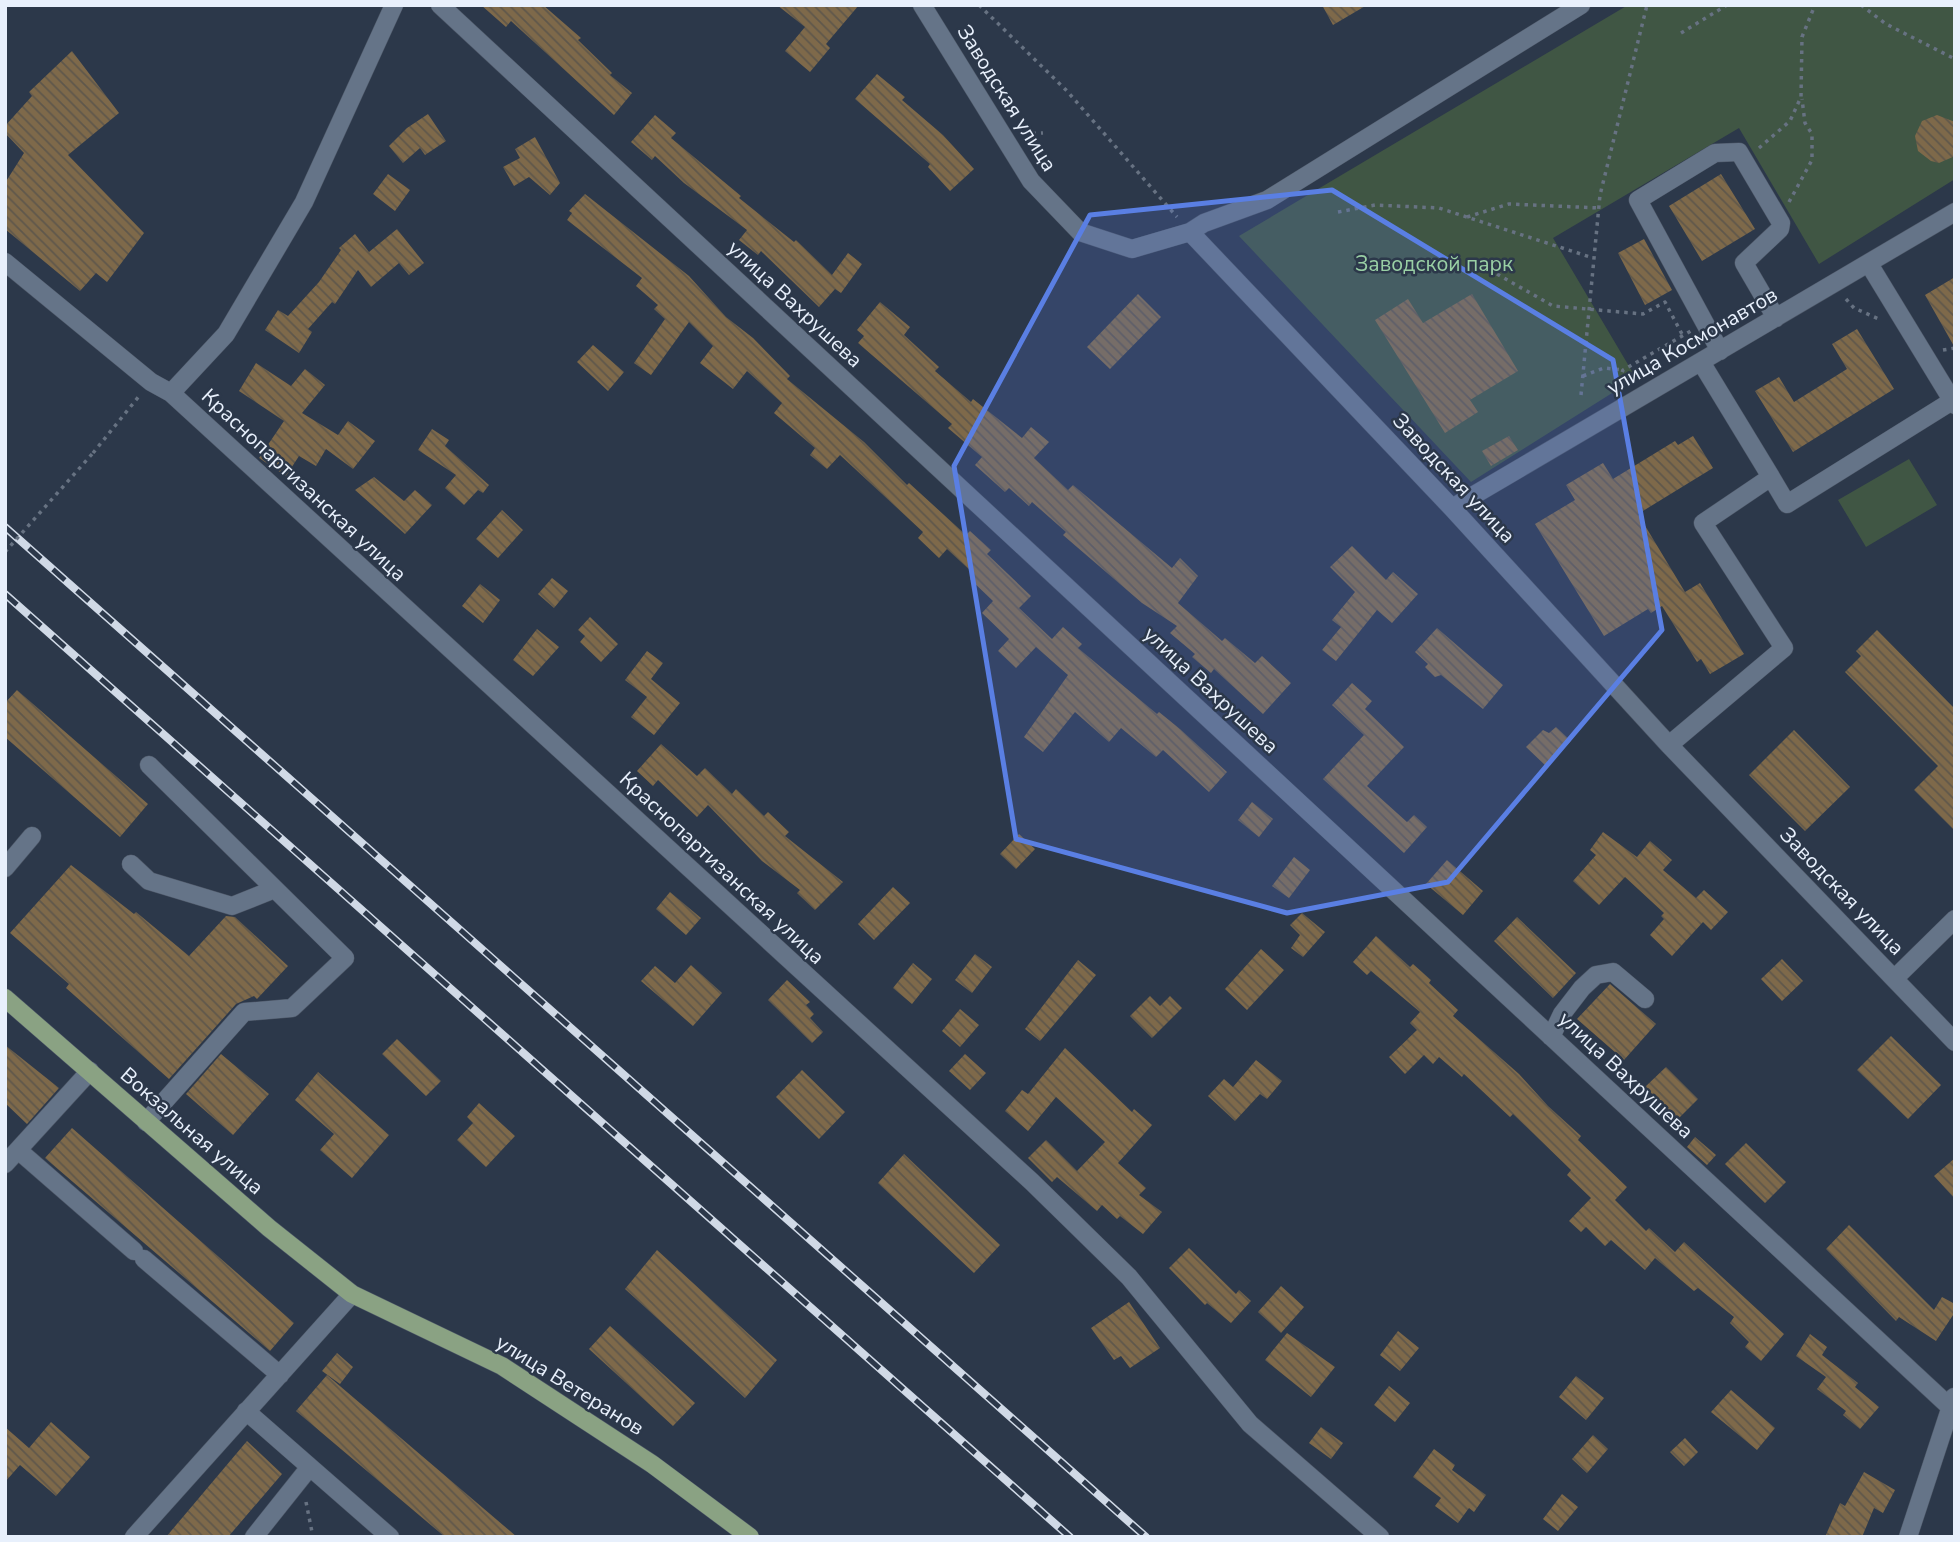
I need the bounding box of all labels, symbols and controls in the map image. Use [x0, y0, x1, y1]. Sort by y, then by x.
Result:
street label: Заводская улица [951, 19, 1063, 177]
street label: улица Вахрушева [721, 234, 869, 374]
park label: Заводской парк [1355, 250, 1514, 278]
street label: улица Космонавтов [1601, 281, 1783, 401]
street label: Краснопартизанская улица [195, 382, 413, 588]
street label: Заводская улица [1386, 407, 1522, 549]
street label: улица Вахрушева [1137, 620, 1285, 760]
street label: Краснопартизанская улица [613, 765, 831, 971]
street label: Заводская улица [1774, 821, 1910, 961]
street label: улица Вахрушева [1552, 1005, 1700, 1145]
street label: Вокзальная улица [114, 1061, 270, 1201]
street label: улица Ветеранов [491, 1328, 649, 1442]

